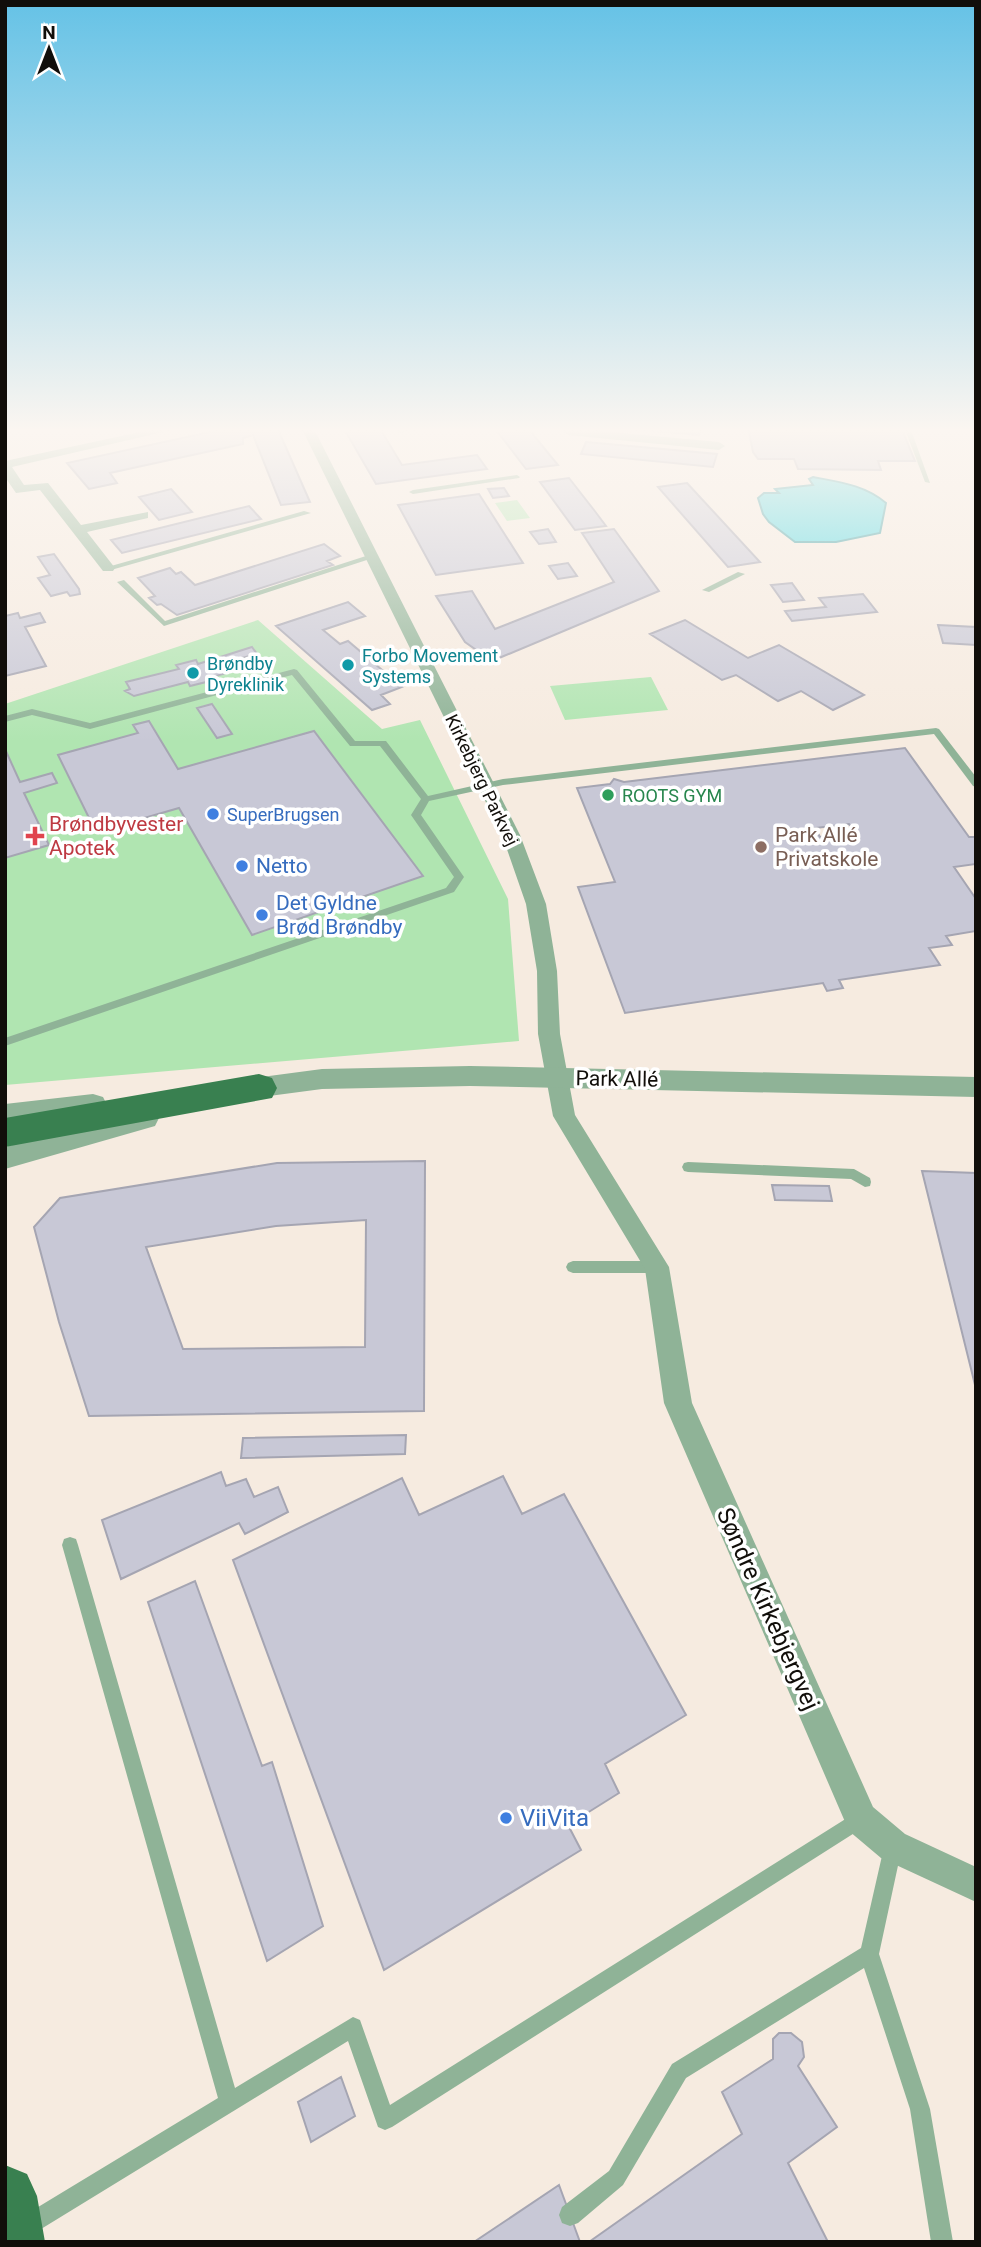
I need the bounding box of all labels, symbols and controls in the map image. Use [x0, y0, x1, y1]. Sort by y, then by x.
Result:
north arrow [14, 14, 84, 84]
text: N [42, 21, 56, 44]
place label: Forbo Movement Systems [362, 645, 498, 687]
place label: Brøndby Dyreklinik [207, 653, 285, 695]
marker: Forbo Movement Systems [340, 657, 356, 673]
marker: Brøndby Dyreklinik [185, 665, 201, 681]
street label: Kirkebjerg Parkvej [441, 711, 523, 849]
place label: ROOTS GYM [622, 785, 722, 806]
marker: ROOTS GYM [600, 787, 616, 803]
place label: SuperBrugsen [227, 804, 339, 825]
marker: SuperBrugsen [205, 806, 221, 822]
place label: Brøndbyvester Apotek [49, 812, 183, 860]
place label: Park Allé Privatskole [775, 823, 878, 871]
marker: Brøndbyvester Apotek [27, 828, 43, 844]
marker: Park Allé Privatskole [753, 839, 769, 855]
place label: Netto [256, 854, 308, 878]
marker: Netto [234, 858, 250, 874]
place label: Det Gyldne Brød Brøndby [276, 891, 402, 939]
marker: Det Gyldne Brød Brøndby [254, 907, 270, 923]
street label: Park Allé [576, 1066, 658, 1092]
street label: Søndre Kirkebjergvej [711, 1504, 825, 1714]
place label: ViiVita [520, 1804, 589, 1832]
marker: ViiVita [498, 1810, 514, 1826]

